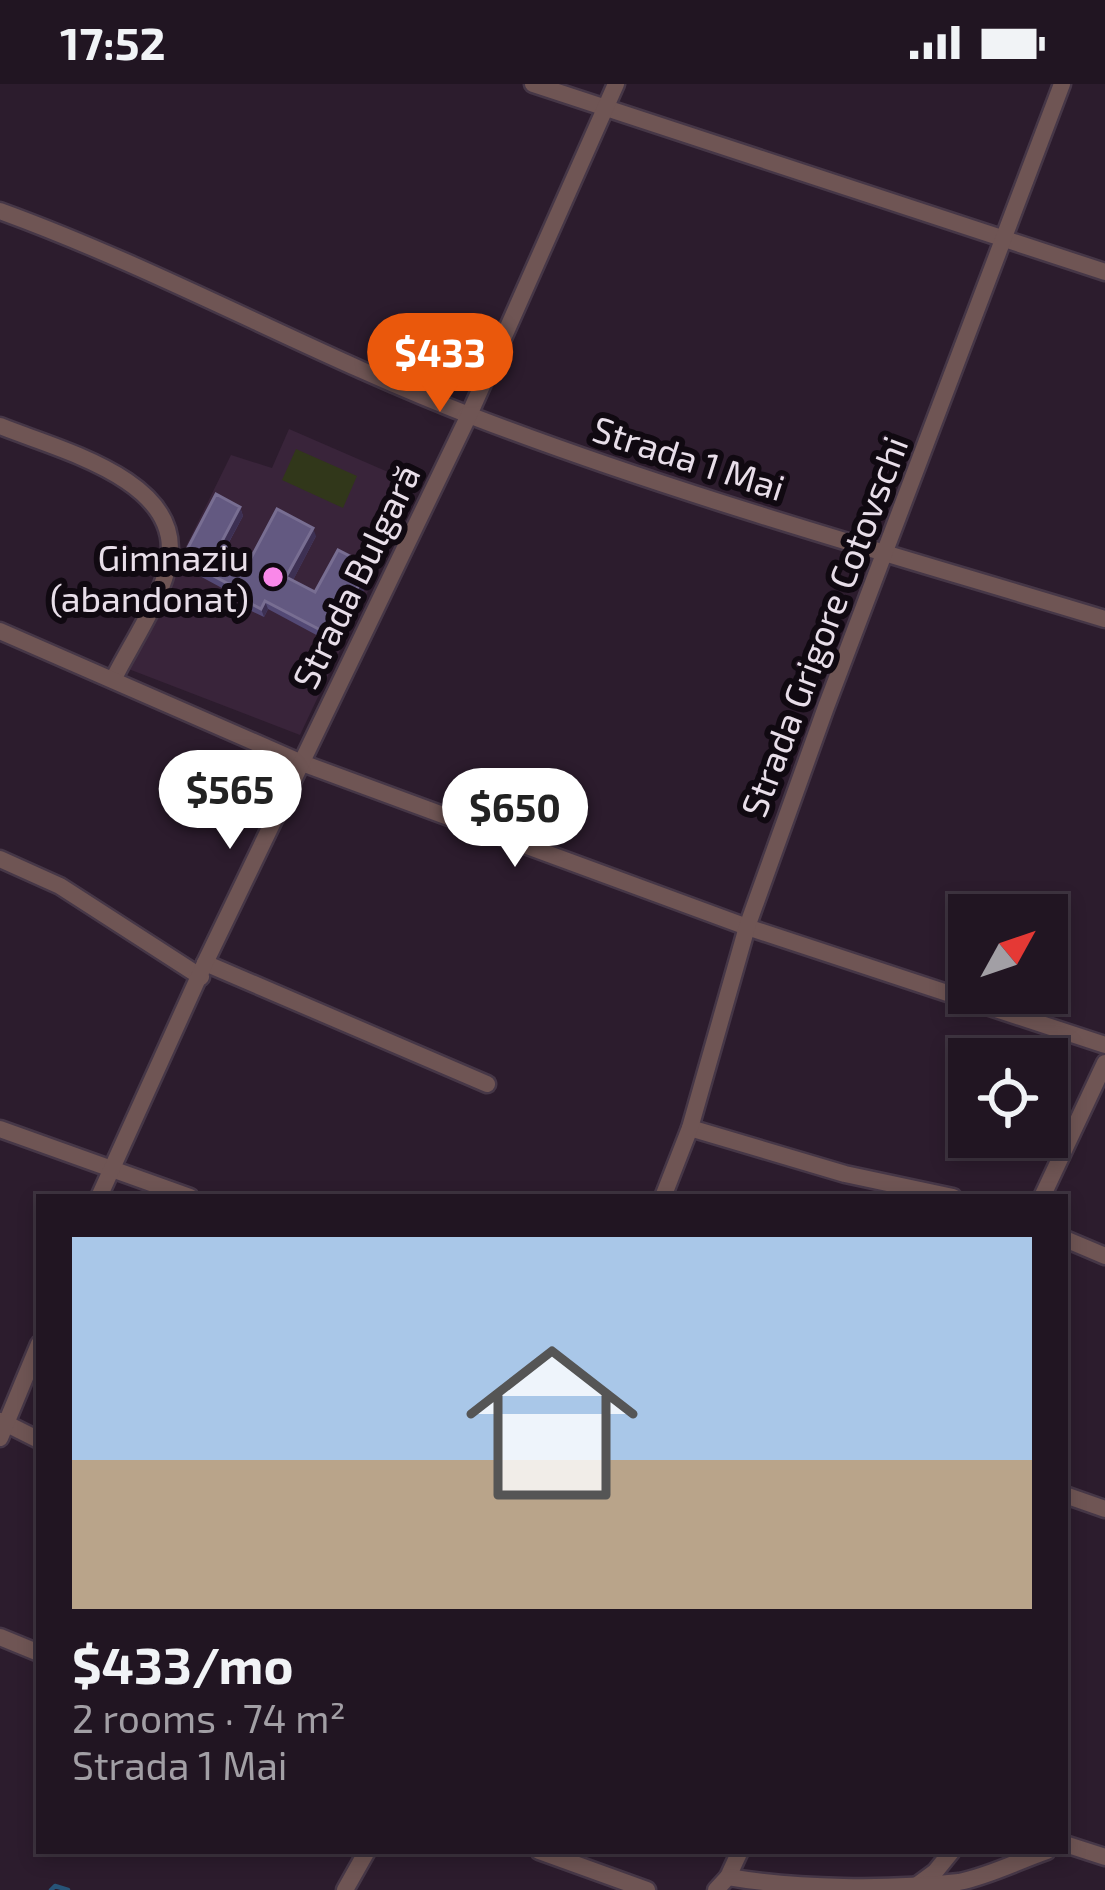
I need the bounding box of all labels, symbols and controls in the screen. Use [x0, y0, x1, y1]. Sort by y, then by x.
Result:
text: 17:52 [60, 15, 166, 69]
pin: $433 [369, 313, 511, 415]
text: $433 [394, 328, 486, 375]
street label: Strada 1 Mai [588, 406, 790, 508]
street label: Strada Grigore Cotovschi [731, 430, 915, 822]
street label: Strada Bulgară [282, 457, 428, 695]
place label: Gimnaziu (abandonat) [50, 535, 249, 619]
marker: Gimnaziu (abandonat) [260, 564, 286, 590]
pin: $565 [159, 750, 301, 852]
text: $565 [186, 765, 274, 812]
pin: $650 [444, 768, 586, 870]
text: $650 [469, 783, 561, 830]
north arrow [948, 894, 1068, 1014]
map controls [948, 894, 1068, 1158]
button: locate [948, 1038, 1068, 1158]
icon: home [444, 1315, 660, 1531]
text: $433/mo [72, 1633, 293, 1694]
text: 2 rooms · 74 m² [72, 1694, 346, 1741]
text: Strada 1 Mai [72, 1741, 288, 1788]

